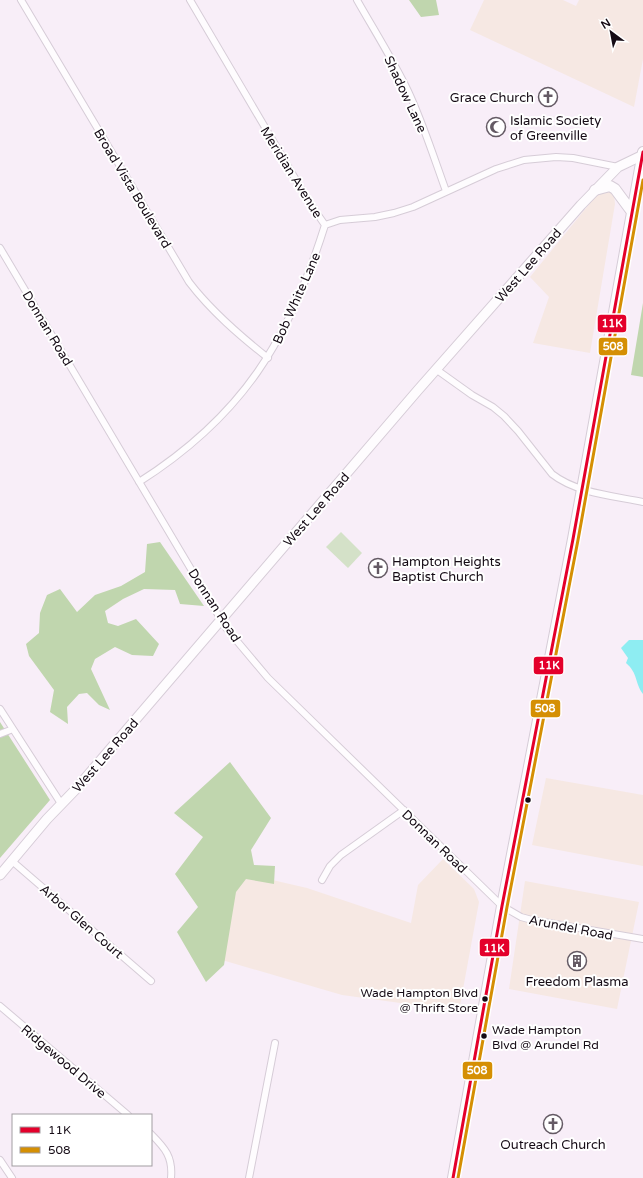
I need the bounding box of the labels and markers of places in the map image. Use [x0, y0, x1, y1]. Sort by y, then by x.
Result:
church icon: Grace Church [537, 86, 559, 108]
place label: Grace Church [450, 90, 534, 106]
place label: Islamic Society of Greenville [510, 113, 601, 144]
mosque icon: Islamic Society of Greenville [485, 116, 507, 138]
place label: Hampton Heights Baptist Church [392, 554, 501, 585]
church icon: Hampton Heights Baptist Church [367, 557, 389, 579]
unlabelled marker [523, 795, 533, 805]
building icon: Freedom Plasma [566, 950, 588, 972]
place label: Freedom Plasma [525, 974, 629, 990]
place label: Wade Hampton Blvd @ Thrift Store [360, 986, 478, 1015]
marker: Wade Hampton Blvd @ Thrift Store [480, 994, 490, 1004]
place label: Wade Hampton Blvd @ Arundel Rd [492, 1023, 599, 1052]
marker: Wade Hampton Blvd @ Arundel Rd [479, 1031, 489, 1041]
church icon: Outreach Church [542, 1113, 564, 1135]
place label: Outreach Church [500, 1137, 606, 1153]

